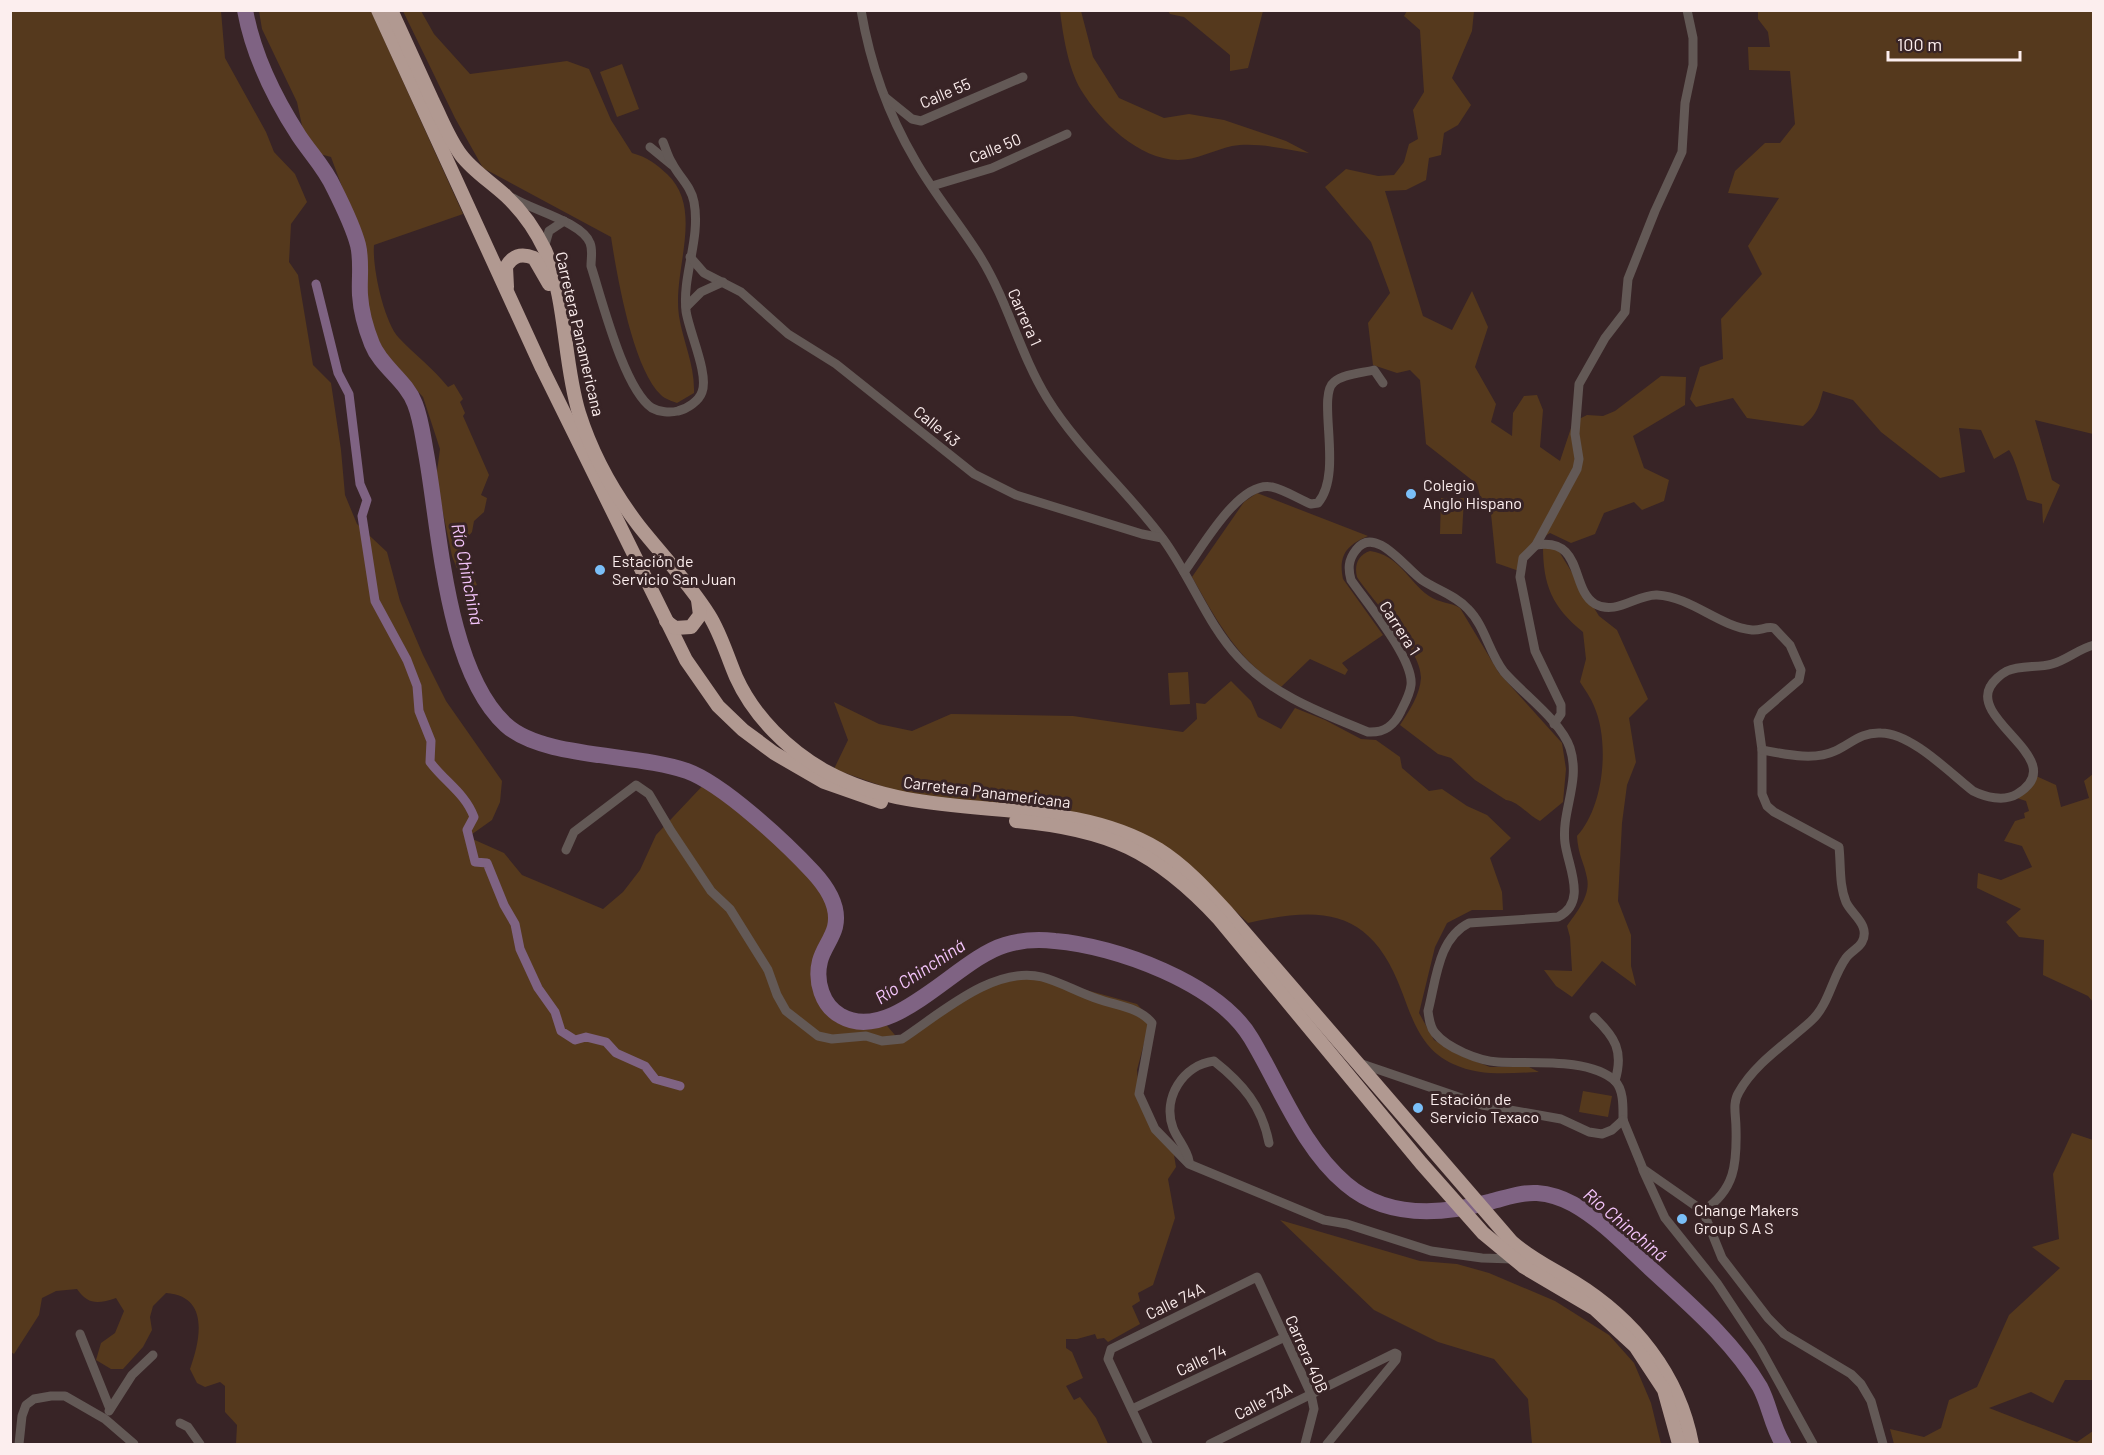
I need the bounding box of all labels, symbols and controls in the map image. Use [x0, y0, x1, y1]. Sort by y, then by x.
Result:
scale bar [1888, 24, 2020, 62]
text: 100 m [1897, 33, 1942, 55]
street label: Calle 55 [917, 73, 973, 112]
street label: Calle 50 [966, 129, 1023, 166]
street label: Carretera Panamericana [552, 250, 609, 418]
street label: Carrera 1 [1004, 285, 1046, 348]
street label: Calle 43 [910, 401, 964, 450]
place label: Colegio Anglo Hispano [1423, 475, 1522, 512]
marker: Colegio Anglo Hispano [1404, 487, 1418, 501]
water label: Río Chinchiná [447, 521, 489, 626]
place label: Estación de Servicio San Juan [612, 551, 736, 588]
marker: Estación de Servicio San Juan [593, 563, 607, 577]
street label: Carrera 1 [1376, 597, 1425, 658]
street label: Carretera Panamericana [902, 772, 1072, 811]
water label: Río Chinchiná [871, 934, 968, 1008]
place label: Estación de Servicio Texaco [1430, 1089, 1539, 1126]
marker: Estación de Servicio Texaco [1411, 1101, 1425, 1115]
water label: Río Chinchiná [1579, 1183, 1672, 1266]
place label: Change Makers Group S A S [1694, 1200, 1799, 1237]
marker: Change Makers Group S A S [1675, 1212, 1689, 1226]
street label: Calle 74A [1142, 1278, 1207, 1323]
street label: Carrera 40B [1282, 1312, 1333, 1396]
street label: Calle 74 [1173, 1340, 1229, 1379]
street label: Calle 73A [1231, 1378, 1295, 1423]

